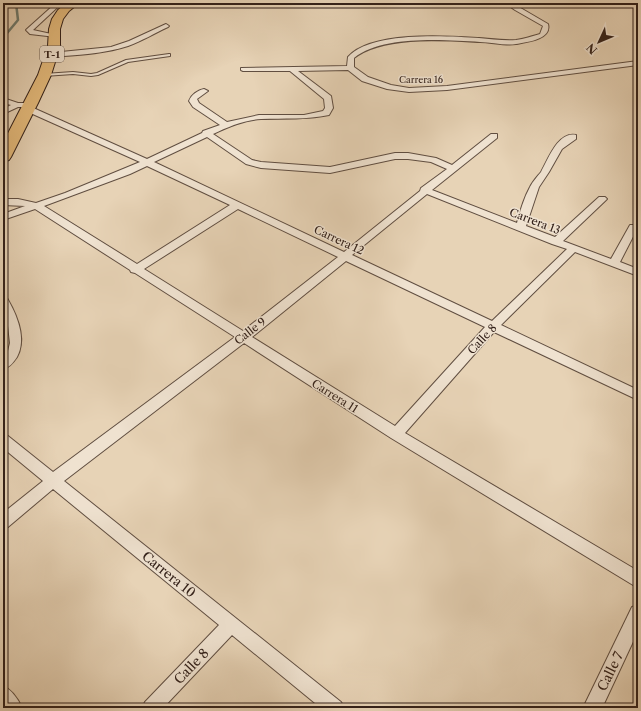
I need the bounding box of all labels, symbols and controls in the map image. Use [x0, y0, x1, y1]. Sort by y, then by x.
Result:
north arrow [579, 22, 619, 62]
text: N [583, 40, 600, 57]
road number: T-1 [40, 46, 64, 62]
street label: Carrera 16 [399, 74, 443, 85]
street label: Carrera 13 [508, 205, 562, 237]
street label: Carrera 12 [312, 222, 366, 258]
street label: Calle 9 [231, 314, 269, 348]
street label: Calle 8 [464, 321, 500, 357]
street label: Carrera 11 [309, 376, 361, 416]
street label: Carrera 10 [139, 548, 199, 600]
street label: Calle 8 [170, 645, 212, 687]
street label: Calle 7 [594, 648, 627, 693]

